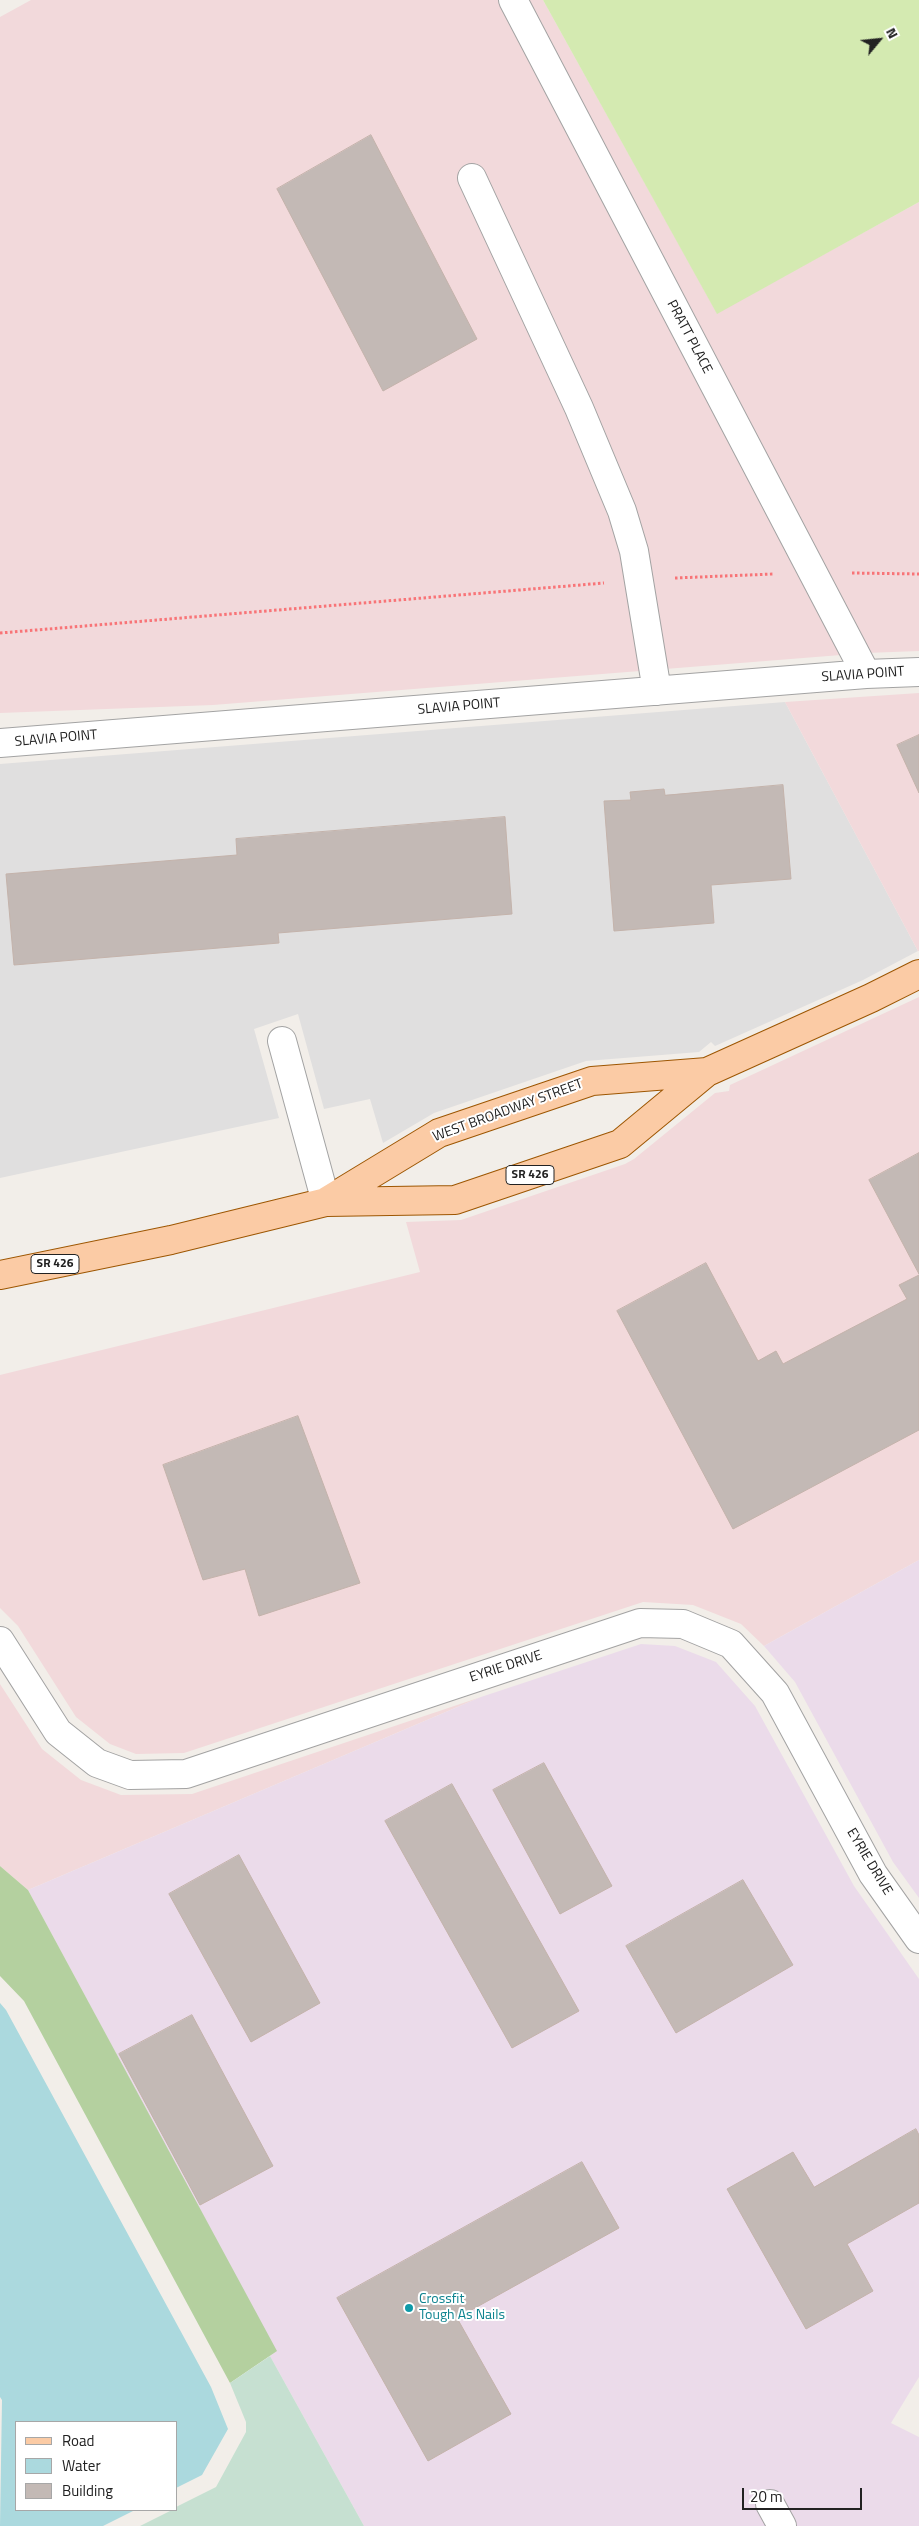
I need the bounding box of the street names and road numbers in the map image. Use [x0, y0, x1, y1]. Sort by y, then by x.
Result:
street label: PRATT PLACE [663, 297, 715, 377]
street label: SLAVIA POINT [821, 664, 905, 686]
street label: SLAVIA POINT [417, 695, 501, 719]
street label: SLAVIA POINT [14, 727, 98, 751]
street label: WEST BROADWAY STREET [431, 1076, 585, 1146]
road number: SR 426 [506, 1166, 554, 1184]
road number: SR 426 [31, 1254, 79, 1274]
street label: EYRIE DRIVE [468, 1647, 544, 1687]
street label: EYRIE DRIVE [842, 1825, 896, 1899]

